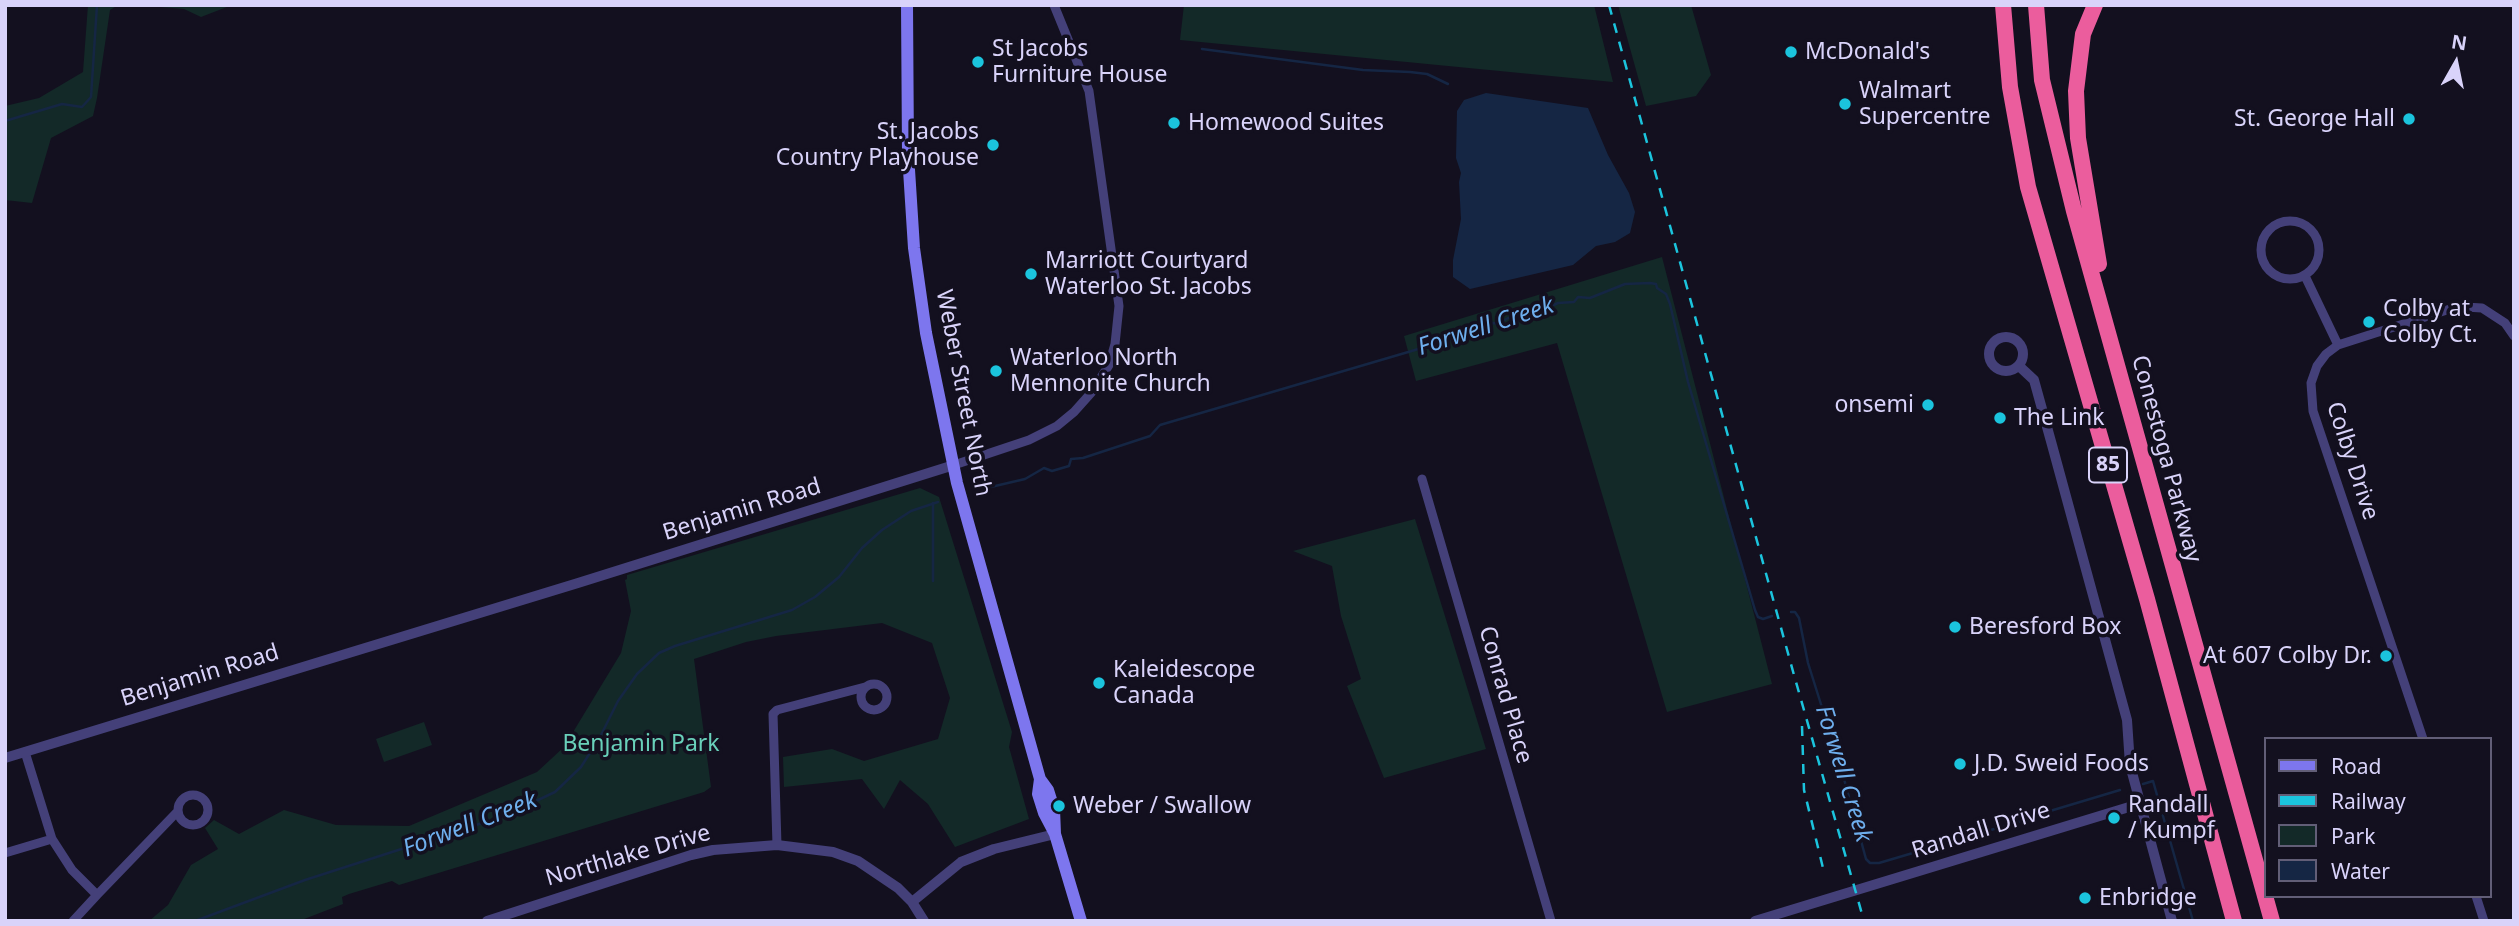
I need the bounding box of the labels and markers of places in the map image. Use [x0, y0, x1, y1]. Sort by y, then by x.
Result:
place label: St Jacobs Furniture House [992, 35, 1167, 89]
place label: McDonald's [1805, 38, 1930, 66]
marker: McDonald's [1783, 44, 1799, 60]
marker: St Jacobs Furniture House [970, 54, 986, 70]
place label: Walmart Supercentre [1859, 77, 1991, 131]
marker: Walmart Supercentre [1837, 96, 1853, 112]
place label: St. George Hall [2234, 105, 2395, 133]
place label: Homewood Suites [1188, 109, 1384, 137]
marker: St. George Hall [2401, 111, 2417, 127]
marker: Homewood Suites [1166, 115, 1182, 131]
place label: St. Jacobs Country Playhouse [776, 118, 979, 172]
marker: St. Jacobs Country Playhouse [985, 137, 1001, 153]
place label: Marriott Courtyard Waterloo St. Jacobs [1045, 247, 1252, 301]
marker: Marriott Courtyard Waterloo St. Jacobs [1023, 266, 1039, 282]
place label: Colby at Colby Ct. [2383, 295, 2478, 349]
marker: Colby at Colby Ct. [2361, 314, 2377, 330]
place label: Waterloo North Mennonite Church [1010, 344, 1211, 398]
marker: Waterloo North Mennonite Church [988, 363, 1004, 379]
place label: onsemi [1834, 391, 1914, 419]
marker: onsemi [1920, 397, 1936, 413]
place label: The Link [2014, 404, 2104, 432]
marker: The Link [1992, 410, 2008, 426]
place label: Beresford Box [1969, 613, 2122, 641]
marker: Beresford Box [1947, 619, 1963, 635]
place label: At 607 Colby Dr. [2203, 642, 2372, 670]
marker: At 607 Colby Dr. [2378, 648, 2394, 664]
place label: Kaleidescope Canada [1113, 656, 1255, 710]
marker: Kaleidescope Canada [1091, 675, 1107, 691]
place label: J.D. Sweid Foods [1974, 750, 2149, 778]
marker: J.D. Sweid Foods [1952, 756, 1968, 772]
place label: Randall / Kumpf [2128, 791, 2215, 845]
place label: Weber / Swallow [1073, 792, 1251, 820]
marker: Weber / Swallow [1051, 798, 1067, 814]
marker: Randall / Kumpf [2106, 810, 2122, 826]
place label: Enbridge [2099, 884, 2197, 912]
marker: Enbridge [2077, 890, 2093, 906]

